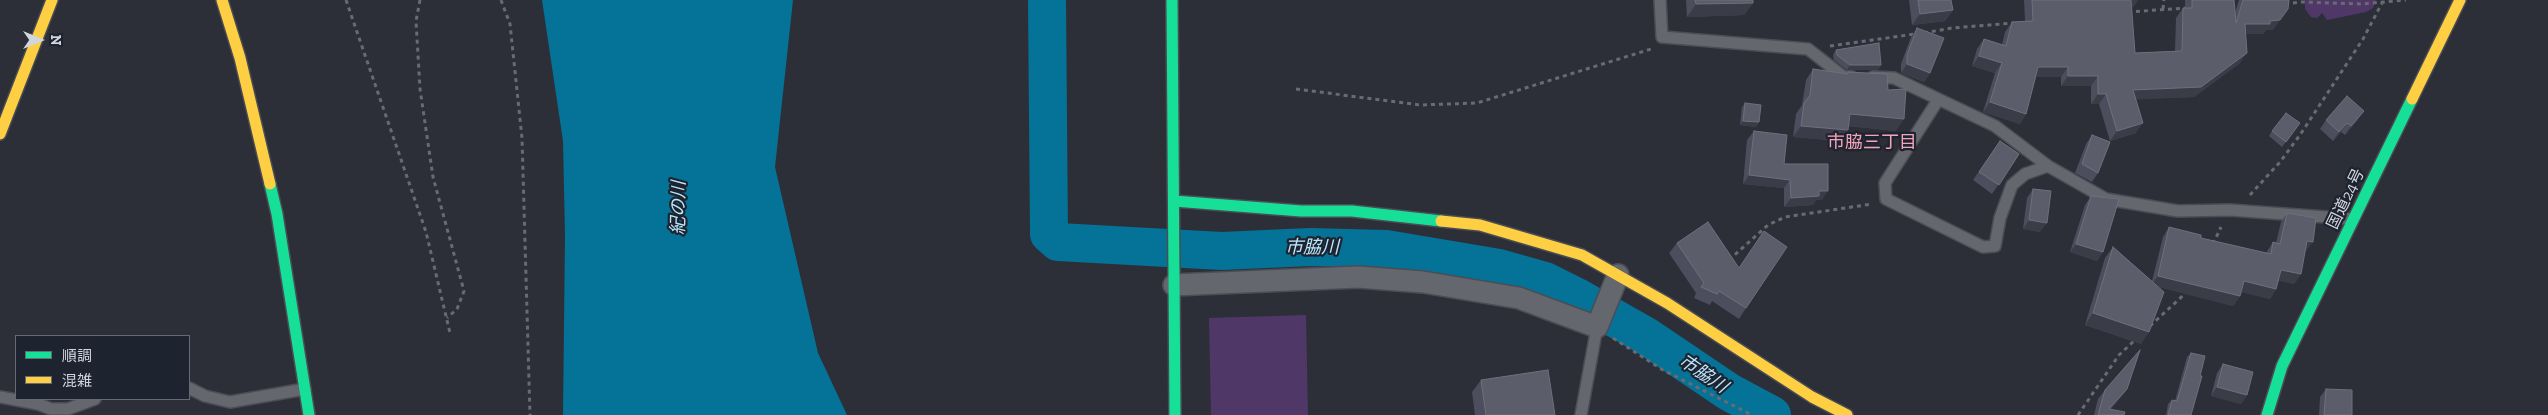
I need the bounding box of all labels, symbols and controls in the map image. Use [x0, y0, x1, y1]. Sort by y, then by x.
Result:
north arrow [15, 15, 65, 65]
text: N [47, 35, 64, 45]
district label: 市脇三丁目 [1827, 132, 1917, 154]
street label: 国道24号 [2323, 166, 2369, 232]
water label: 紀の川 [668, 181, 690, 235]
water label: 市脇川 [1285, 237, 1339, 259]
legend [15, 335, 190, 400]
text: 順調 [62, 347, 92, 365]
water label: 市脇川 [1675, 350, 1731, 398]
text: 混雑 [62, 372, 92, 390]

